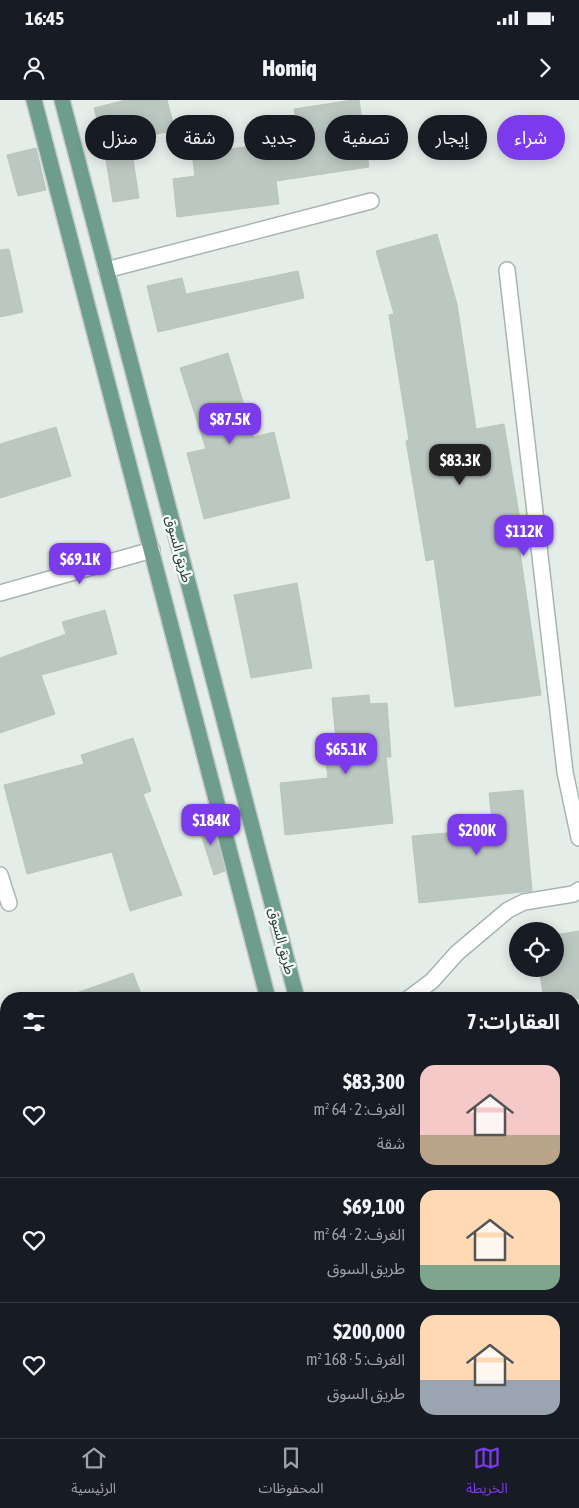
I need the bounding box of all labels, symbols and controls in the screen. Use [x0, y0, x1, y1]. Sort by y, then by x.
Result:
text: 16:45 [25, 7, 64, 29]
icon: person [20, 54, 48, 82]
icon: forward [531, 54, 559, 82]
text: Homiq [262, 55, 317, 81]
chip: منزل [85, 115, 156, 160]
chip: شقة [166, 115, 234, 160]
chip: جديد [244, 115, 315, 160]
chip: تصفية [325, 115, 408, 160]
chip: إيجار [418, 115, 487, 160]
chip: شراء [497, 115, 565, 160]
pin: $87.5K [189, 402, 271, 445]
text: $87.5K [210, 410, 250, 428]
pin: $83.3K [419, 444, 501, 486]
text: $83.3K [440, 451, 480, 469]
street label: طريق السوق [160, 514, 196, 585]
pin: $112K [489, 514, 559, 557]
text: $112K [505, 522, 543, 540]
pin: $69.1K [39, 542, 121, 585]
text: $69.1K [60, 550, 100, 568]
pin: $65.1K [305, 732, 387, 775]
text: $65.1K [326, 740, 366, 758]
pin: $184K [176, 804, 246, 846]
text: $184K [192, 811, 230, 829]
pin: $200K [442, 814, 512, 856]
text: $200K [458, 821, 496, 839]
street label: طريق السوق [263, 906, 299, 977]
map controls [509, 922, 564, 977]
button: locate [509, 922, 564, 977]
icon: filters [20, 1008, 48, 1036]
text: العقارات: 7 [467, 1009, 560, 1033]
text: $83,300 [343, 1069, 405, 1093]
icon: home [460, 1085, 520, 1145]
text: الغرف: 2 · 64 m² [313, 1100, 405, 1118]
icon: heart [20, 1101, 48, 1129]
text: شقة [377, 1134, 405, 1152]
text: $69,100 [343, 1194, 405, 1218]
icon: home [460, 1210, 520, 1270]
text: الغرف: 2 · 64 m² [313, 1225, 405, 1243]
icon: heart [20, 1226, 48, 1254]
text: طريق السوق [327, 1259, 405, 1277]
text: $200,000 [333, 1319, 405, 1343]
icon: home [460, 1335, 520, 1395]
text: الغرف: 5 · 168 m² [306, 1350, 405, 1368]
icon: heart [20, 1351, 48, 1379]
text: طريق السوق [327, 1384, 405, 1402]
tab: الرئيسية [71, 1444, 116, 1503]
tab: المحفوظات [259, 1444, 324, 1503]
tab: الخريطة [466, 1444, 508, 1503]

